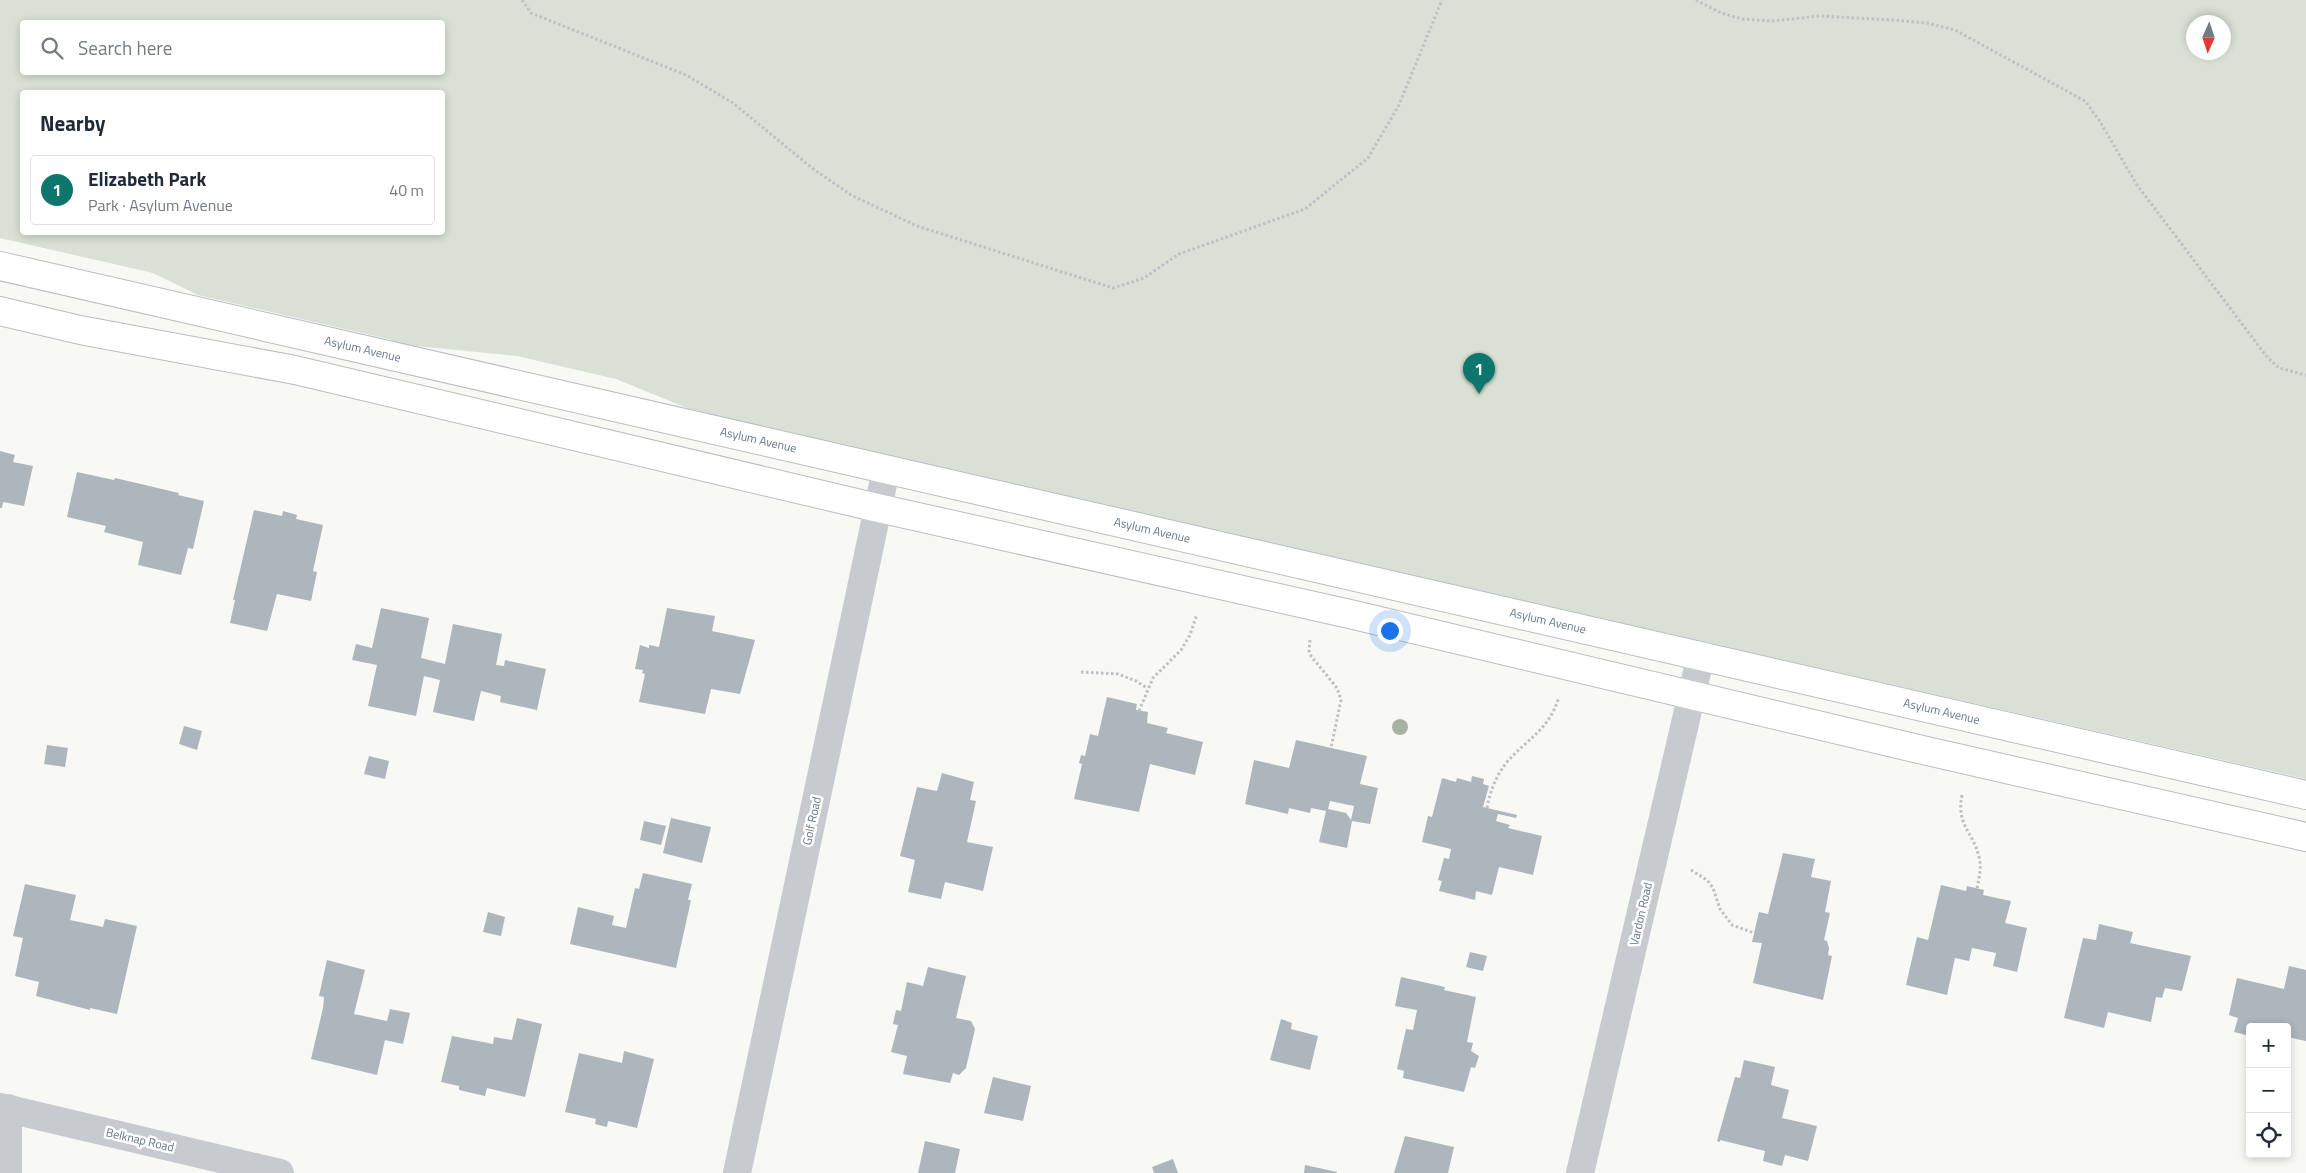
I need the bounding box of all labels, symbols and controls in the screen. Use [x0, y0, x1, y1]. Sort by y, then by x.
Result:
north arrow [2186, 15, 2231, 60]
search box [20, 20, 445, 75]
text: Search here [78, 33, 172, 62]
icon: search [38, 34, 66, 62]
text: Nearby [40, 107, 105, 139]
text: Elizabeth Park [88, 164, 206, 193]
text: 1 [53, 178, 61, 202]
text: 40 m [389, 178, 424, 202]
text: Park · Asylum Avenue [88, 193, 233, 217]
street label: Asylum Avenue [323, 331, 403, 367]
pin: 1 [1463, 353, 1495, 394]
street label: Asylum Avenue [718, 422, 798, 457]
street label: Asylum Avenue [1112, 512, 1192, 548]
street label: Asylum Avenue [1508, 603, 1588, 639]
your location [1377, 618, 1403, 644]
street label: Asylum Avenue [1902, 693, 1982, 729]
street label: Golf Road [797, 795, 826, 847]
street label: Vardon Road [1624, 880, 1657, 947]
map controls [2246, 1023, 2291, 1158]
button: + [2246, 1023, 2291, 1068]
button: − [2246, 1068, 2291, 1113]
button: locate [2246, 1113, 2291, 1158]
street label: Belknap Road [104, 1122, 176, 1157]

